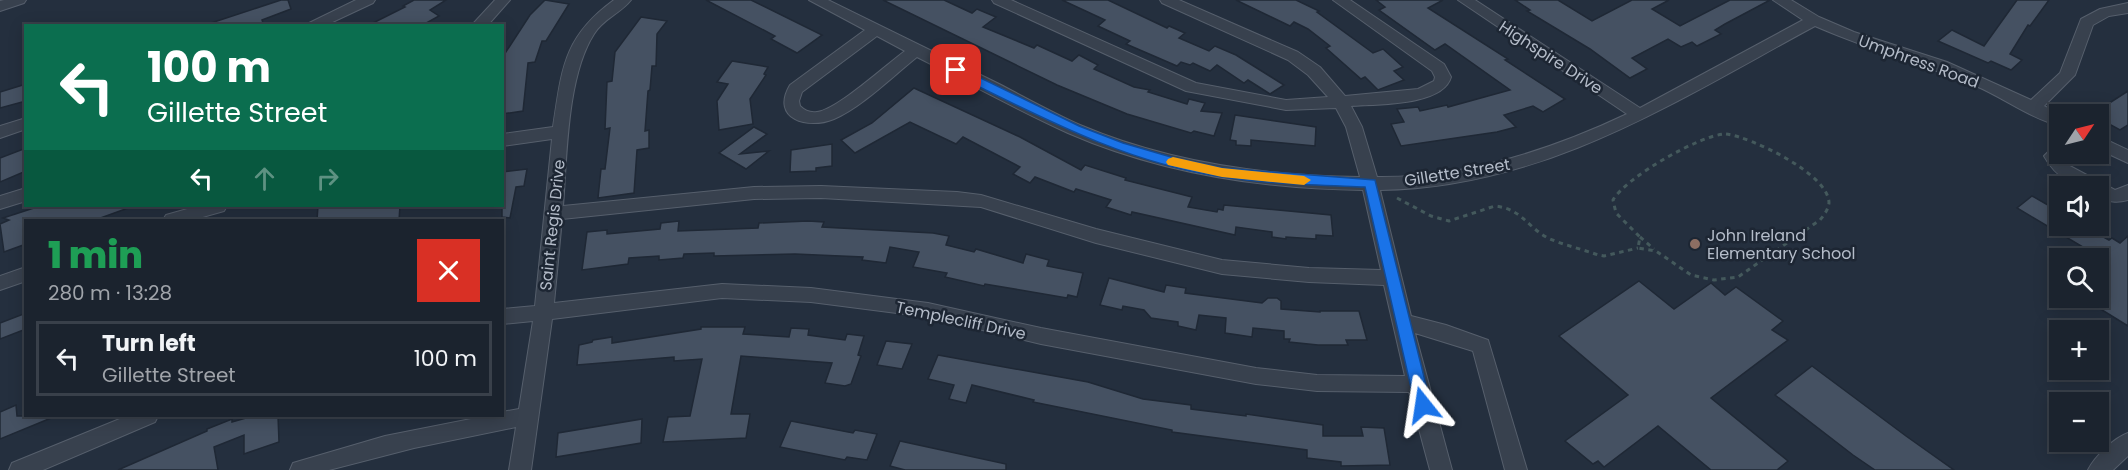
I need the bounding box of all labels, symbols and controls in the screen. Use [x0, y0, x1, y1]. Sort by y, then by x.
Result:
street label: Highspire Drive [1494, 15, 1607, 100]
street label: Umphress Road [1855, 29, 1982, 94]
text: 100 m [147, 38, 271, 97]
pin [930, 44, 981, 95]
icon: left [48, 48, 126, 126]
icon: arrive [939, 53, 972, 86]
text: Gillette Street [147, 94, 327, 131]
north arrow [2049, 104, 2109, 164]
map controls [2049, 104, 2109, 452]
street label: Gillette Street [1402, 153, 1512, 192]
street label: Saint Regis Drive [534, 158, 571, 292]
icon: left [185, 162, 218, 195]
icon: ahead [248, 162, 281, 195]
icon: right [311, 162, 344, 195]
button: sound [2049, 176, 2109, 236]
place label: John Ireland Elementary School [1707, 224, 1855, 265]
text: 1 min [48, 230, 143, 281]
marker: John Ireland Elementary School [1688, 237, 1702, 251]
button: close [417, 239, 480, 302]
button: search [2049, 248, 2109, 308]
text: 280 m · 13:28 [48, 279, 172, 307]
street label: Templecliff Drive [894, 295, 1028, 345]
button: + [2049, 320, 2109, 380]
text: Turn left [102, 328, 196, 359]
icon: left [51, 342, 84, 375]
text: 100 m [414, 343, 477, 374]
text: Gillette Street [102, 361, 236, 389]
position arrow [1391, 373, 1455, 437]
button: − [2049, 392, 2109, 452]

